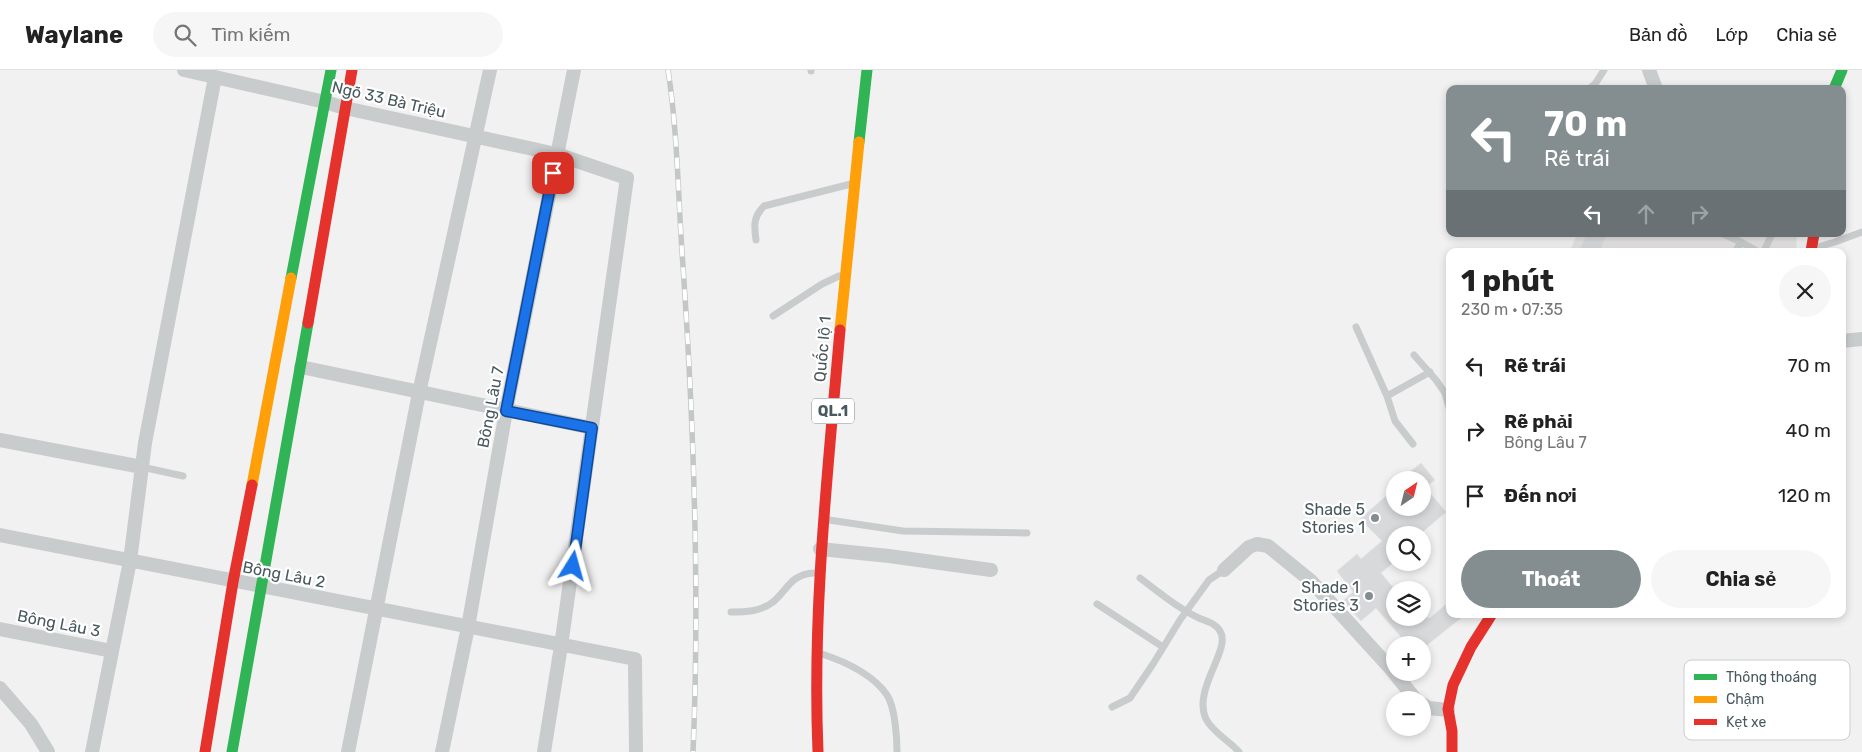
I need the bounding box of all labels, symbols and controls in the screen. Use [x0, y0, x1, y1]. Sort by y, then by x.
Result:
search box [153, 12, 503, 57]
text: Waylane [25, 21, 123, 49]
icon: search [171, 21, 199, 49]
text: Tìm kiếm [211, 23, 290, 46]
text: Bản đồ [1629, 24, 1687, 46]
text: Lớp [1715, 24, 1748, 46]
text: Chia sẻ [1776, 24, 1837, 46]
street label: Ngõ 33 Bà Triệu [330, 77, 448, 122]
text: 70 m [1544, 103, 1627, 145]
icon: left [1461, 105, 1526, 170]
text: Rẽ trái [1544, 145, 1610, 172]
pin [532, 152, 574, 194]
icon: arrive [539, 159, 567, 187]
icon: left [1579, 200, 1607, 228]
icon: ahead [1632, 200, 1660, 228]
icon: right [1685, 200, 1713, 228]
text: 1 phút [1461, 263, 1554, 299]
button: close [1779, 265, 1831, 317]
text: 230 m · 07:35 [1461, 300, 1563, 319]
street label: Quốc lộ 1 [809, 315, 835, 383]
icon: left [1461, 352, 1489, 380]
text: Rẽ trái [1504, 354, 1566, 377]
text: 70 m [1788, 354, 1831, 377]
street label: Bông Lâu 7 [473, 365, 508, 449]
road number: QL.1 [812, 398, 854, 424]
text: Rẽ phải [1504, 410, 1573, 433]
icon: right [1461, 417, 1489, 445]
text: 40 m [1786, 419, 1831, 442]
text: Bông Lâu 7 [1504, 433, 1587, 452]
north arrow [1386, 471, 1431, 516]
map controls [1386, 471, 1431, 736]
icon: arrive [1461, 482, 1489, 510]
text: Đến nơi [1504, 484, 1577, 507]
text: 120 m [1778, 484, 1831, 507]
place label: Shade 5 Stories 1 [1302, 500, 1365, 537]
marker: Shade 5 Stories 1 [1369, 512, 1381, 524]
button: search [1386, 526, 1431, 571]
position arrow [546, 539, 598, 591]
button: Thoát [1461, 550, 1641, 608]
button: Chia sẻ [1651, 550, 1831, 608]
street label: Bông Lâu 2 [241, 557, 327, 592]
place label: Shade 1 Stories 3 [1293, 578, 1359, 615]
button: layers [1386, 581, 1431, 626]
marker: Shade 1 Stories 3 [1363, 590, 1375, 602]
street label: Bông Lâu 3 [16, 606, 102, 641]
button: + [1386, 636, 1431, 681]
legend [1684, 660, 1850, 740]
text: Thông thoáng [1726, 669, 1817, 686]
button: − [1386, 691, 1431, 736]
text: Chậm [1726, 691, 1764, 708]
text: Kẹt xe [1726, 714, 1766, 731]

